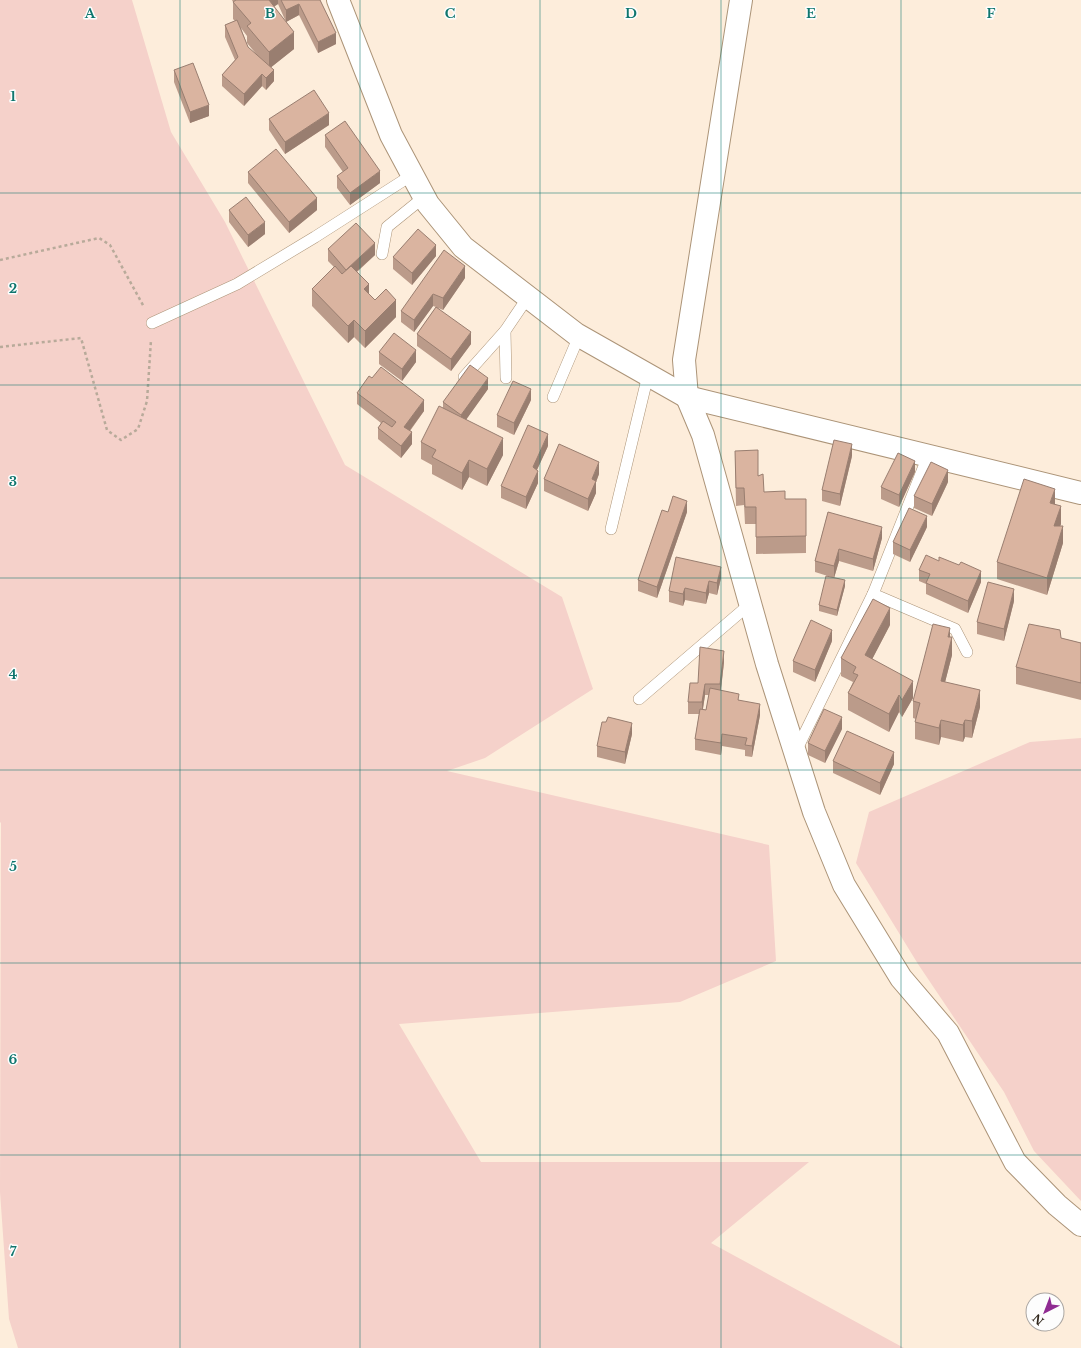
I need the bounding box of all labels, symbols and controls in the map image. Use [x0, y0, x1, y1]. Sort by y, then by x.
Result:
text: A [84, 5, 96, 22]
text: B [265, 5, 275, 22]
text: C [445, 5, 456, 22]
text: D [625, 5, 637, 22]
text: E [806, 5, 816, 22]
text: F [987, 5, 996, 22]
text: 1 [10, 88, 16, 105]
text: 2 [9, 280, 17, 297]
text: 3 [9, 473, 17, 490]
text: 4 [9, 666, 18, 683]
text: 5 [9, 858, 17, 875]
text: 6 [9, 1051, 18, 1068]
text: 7 [10, 1243, 17, 1260]
north arrow [1025, 1292, 1065, 1332]
text: N [1029, 1310, 1047, 1328]

